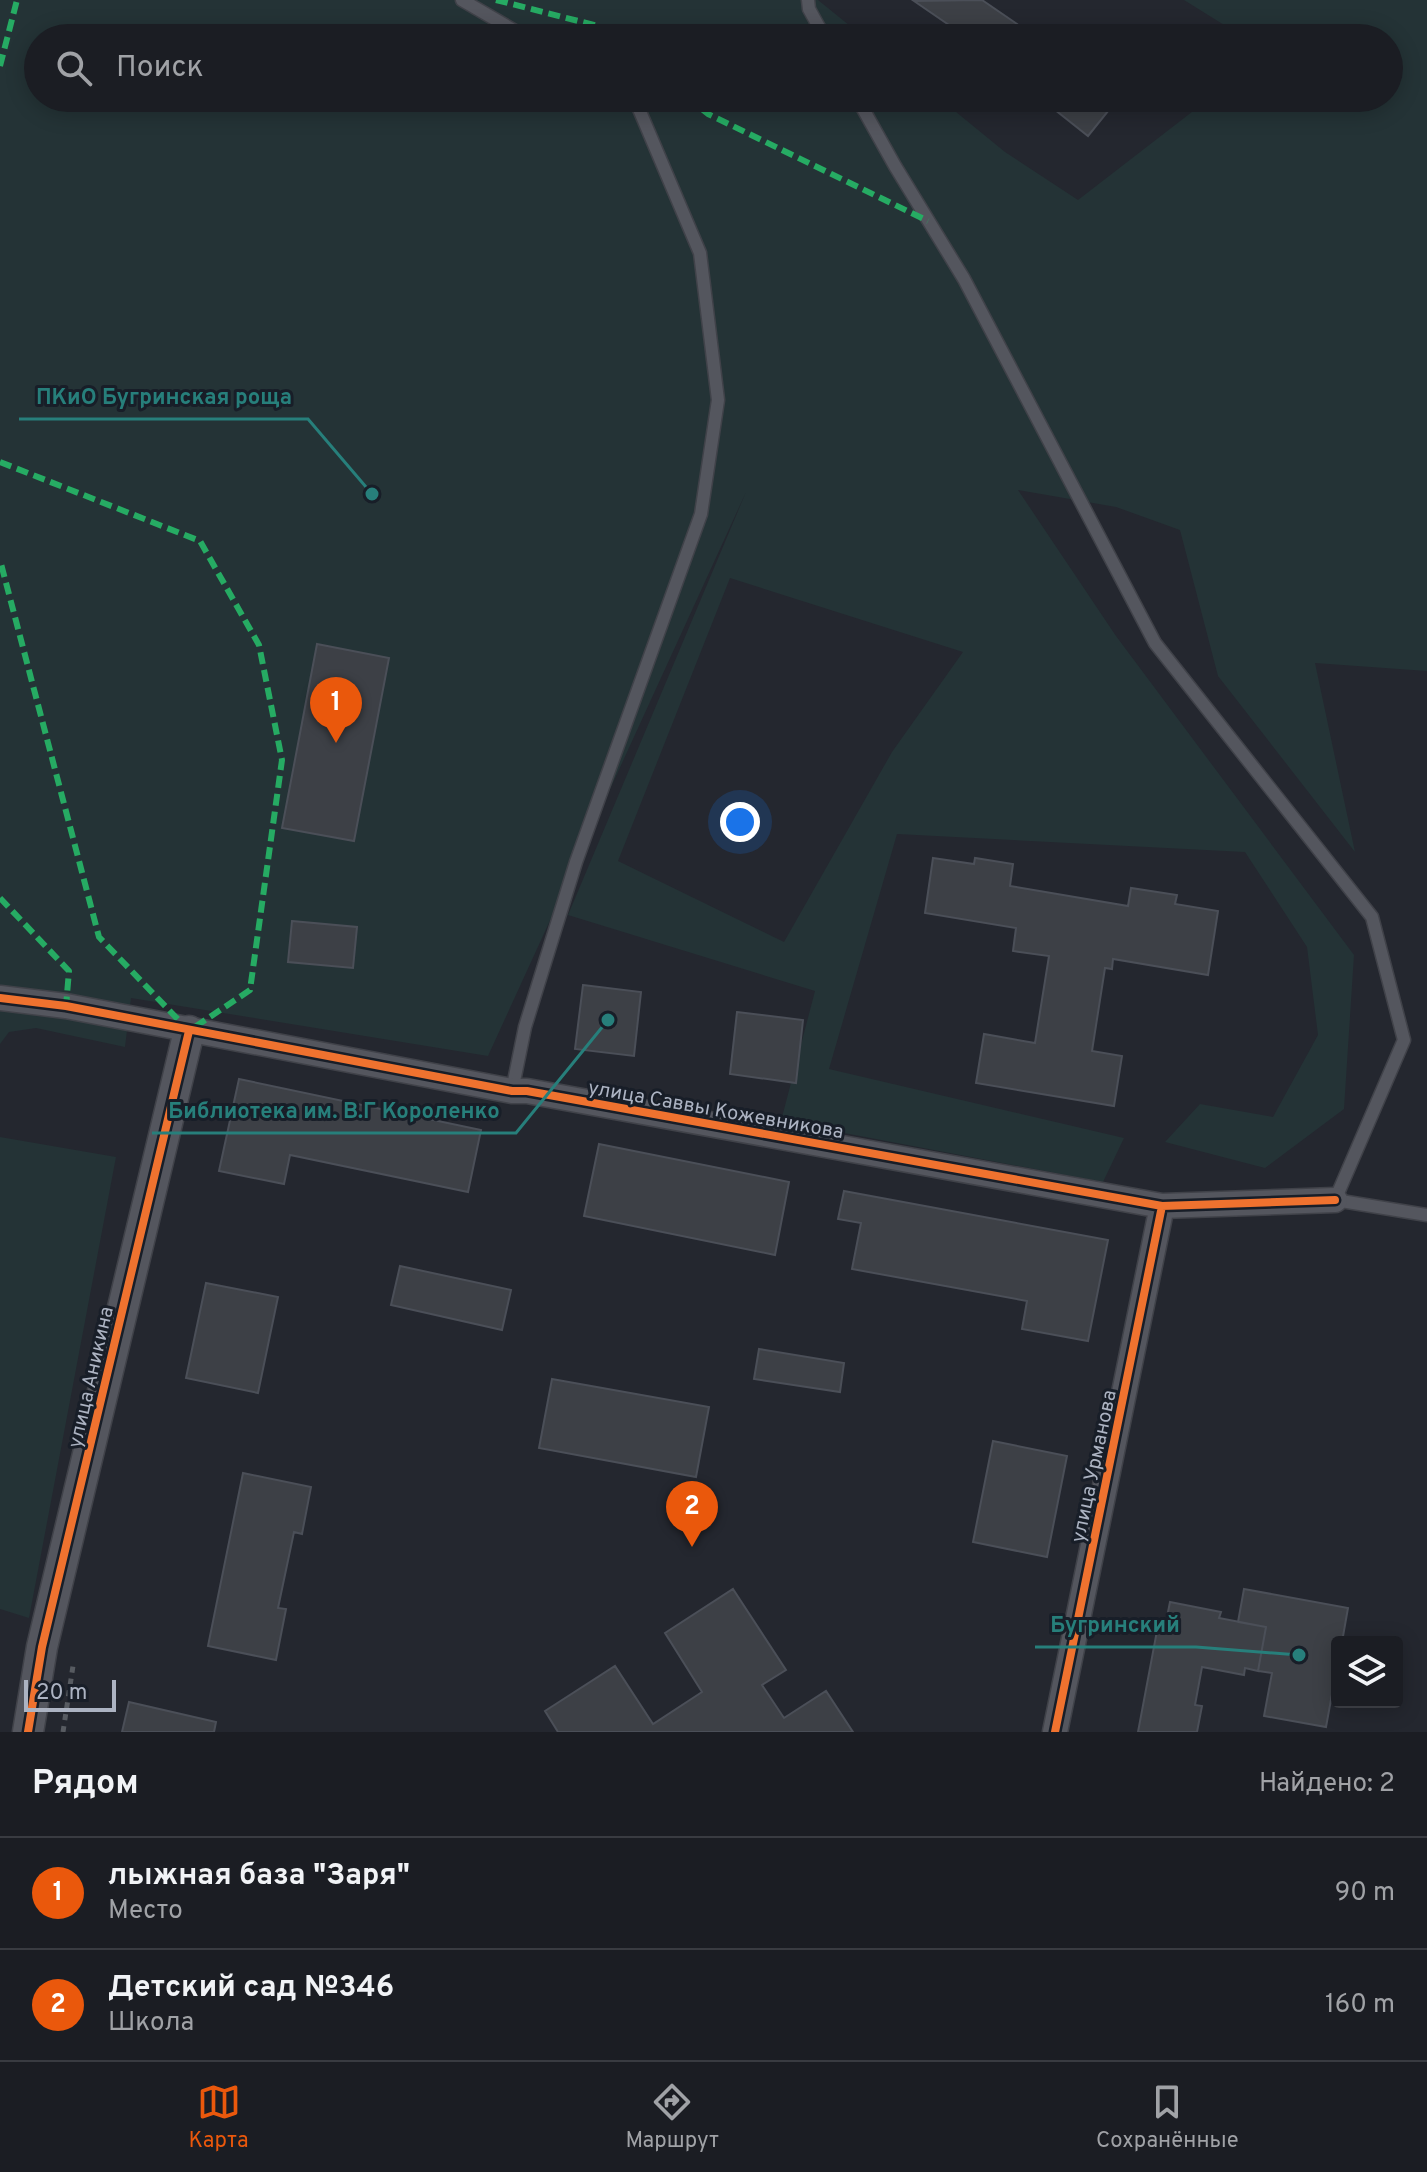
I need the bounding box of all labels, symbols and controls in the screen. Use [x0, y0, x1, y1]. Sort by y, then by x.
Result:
search box [24, 24, 1403, 112]
icon: search [52, 46, 96, 90]
text: Поиск [116, 50, 204, 87]
callout: ПКиО Бугринская роща [19, 373, 308, 419]
text: ПКиО Бугринская роща [36, 385, 292, 412]
pin: 1 [310, 677, 362, 743]
your location [720, 802, 760, 842]
street label: улица Саввы Кожевникова [586, 1076, 846, 1146]
callout: Библиотека им. В.Г Короленко [152, 1087, 516, 1133]
text: Библиотека им. В.Г Короленко [168, 1099, 500, 1126]
street label: улица Аникина [63, 1304, 121, 1451]
street label: улица Урманова [1066, 1388, 1124, 1545]
pin: 2 [666, 1481, 718, 1547]
callout: Бугринский [1035, 1601, 1196, 1647]
text: Бугринский [1050, 1613, 1180, 1640]
map controls [1331, 1636, 1403, 1708]
button: layers [1331, 1636, 1403, 1708]
scale bar [24, 1676, 116, 1712]
text: 20 m [36, 1680, 87, 1707]
text: Рядом [32, 1763, 139, 1806]
text: Найдено: 2 [1259, 1768, 1395, 1801]
text: лыжная база "Заря" [108, 1858, 410, 1895]
text: 1 [53, 1877, 63, 1910]
text: 90 m [1335, 1877, 1395, 1910]
text: Место [108, 1895, 183, 1928]
text: Детский сад №346 [108, 1970, 394, 2007]
text: 2 [50, 1989, 66, 2022]
text: 160 m [1325, 1989, 1395, 2022]
text: Школа [108, 2007, 194, 2040]
tab: Карта [188, 2080, 249, 2155]
tab: Маршрут [625, 2080, 719, 2155]
tab: Сохранённые [1096, 2080, 1239, 2155]

